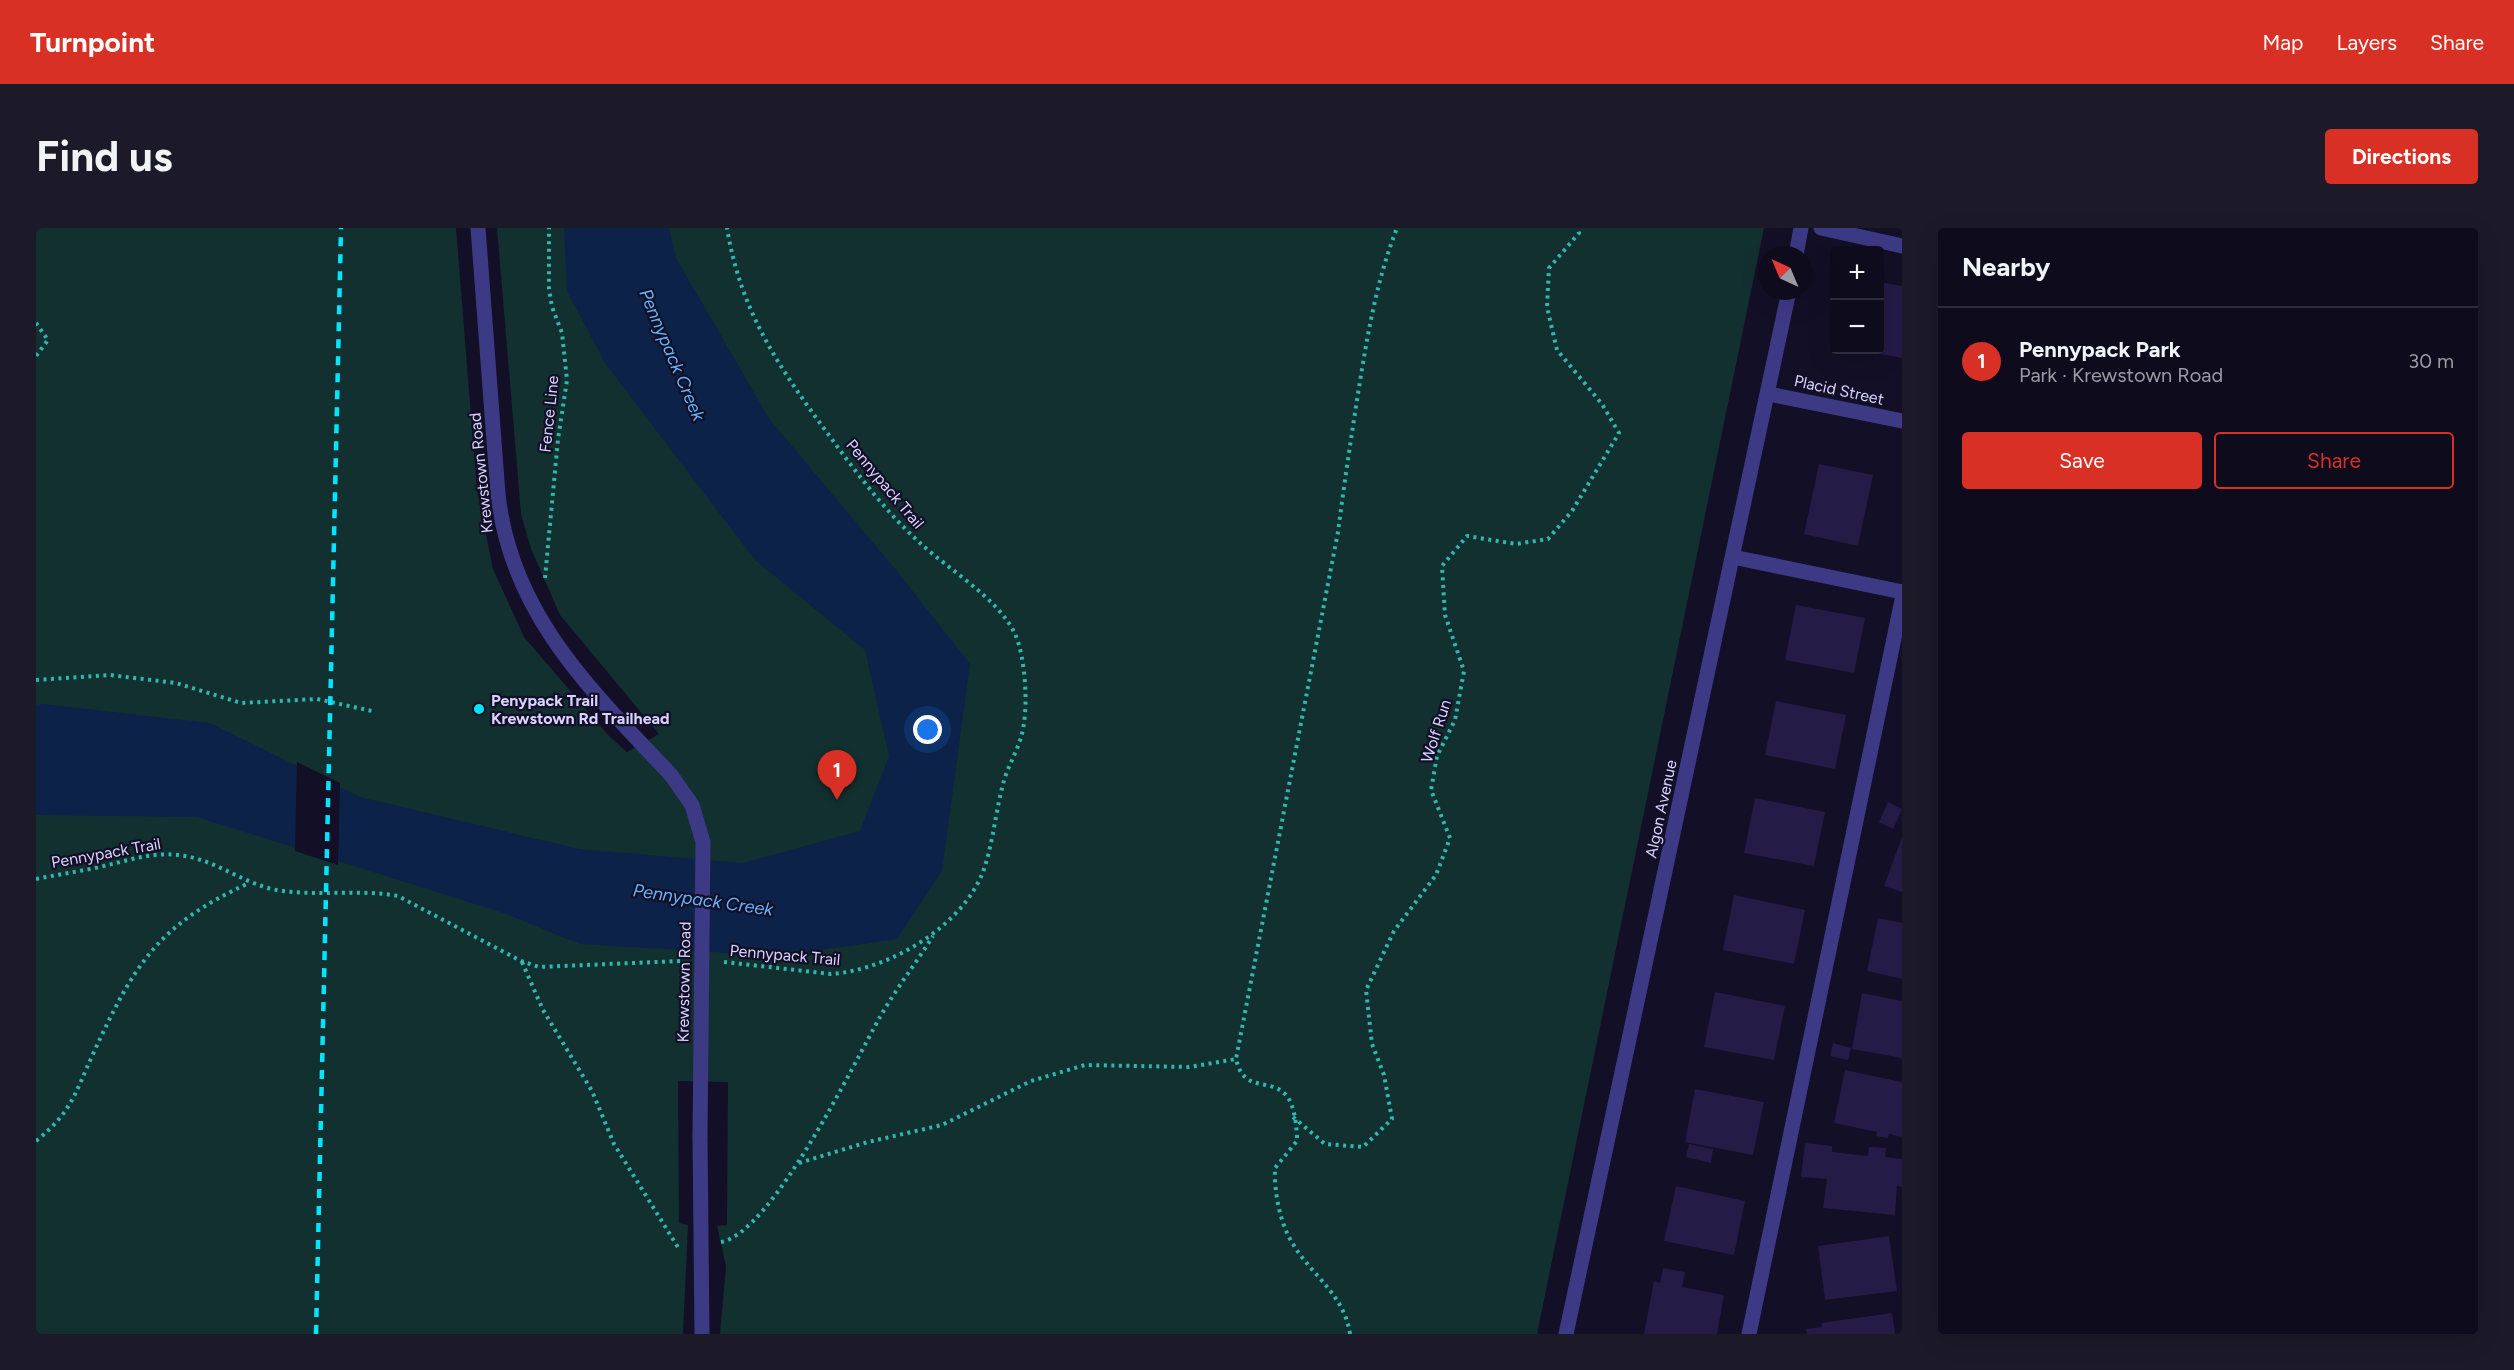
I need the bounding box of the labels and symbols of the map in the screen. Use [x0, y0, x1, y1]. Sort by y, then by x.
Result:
north arrow [1758, 246, 1812, 300]
water label: Pennypack Creek [634, 286, 710, 425]
street label: Placid Street [1792, 371, 1886, 409]
street label: Fence Line [536, 374, 563, 453]
street label: Krewstown Road [465, 412, 497, 534]
street label: Pennypack Trail [842, 435, 928, 533]
place label: Penypack Trail Krewstown Rd Trailhead [491, 691, 670, 728]
street label: Wolf Run [1417, 697, 1455, 765]
marker: Penypack Trail Krewstown Rd Trailhead [472, 702, 486, 716]
your location [913, 715, 942, 744]
pin: 1 [818, 750, 856, 800]
street label: Algon Avenue [1641, 758, 1681, 860]
street label: Pennypack Trail [50, 834, 162, 872]
water label: Pennypack Creek [632, 879, 776, 921]
street label: Krewstown Road [673, 921, 695, 1043]
street label: Pennypack Trail [729, 941, 841, 969]

